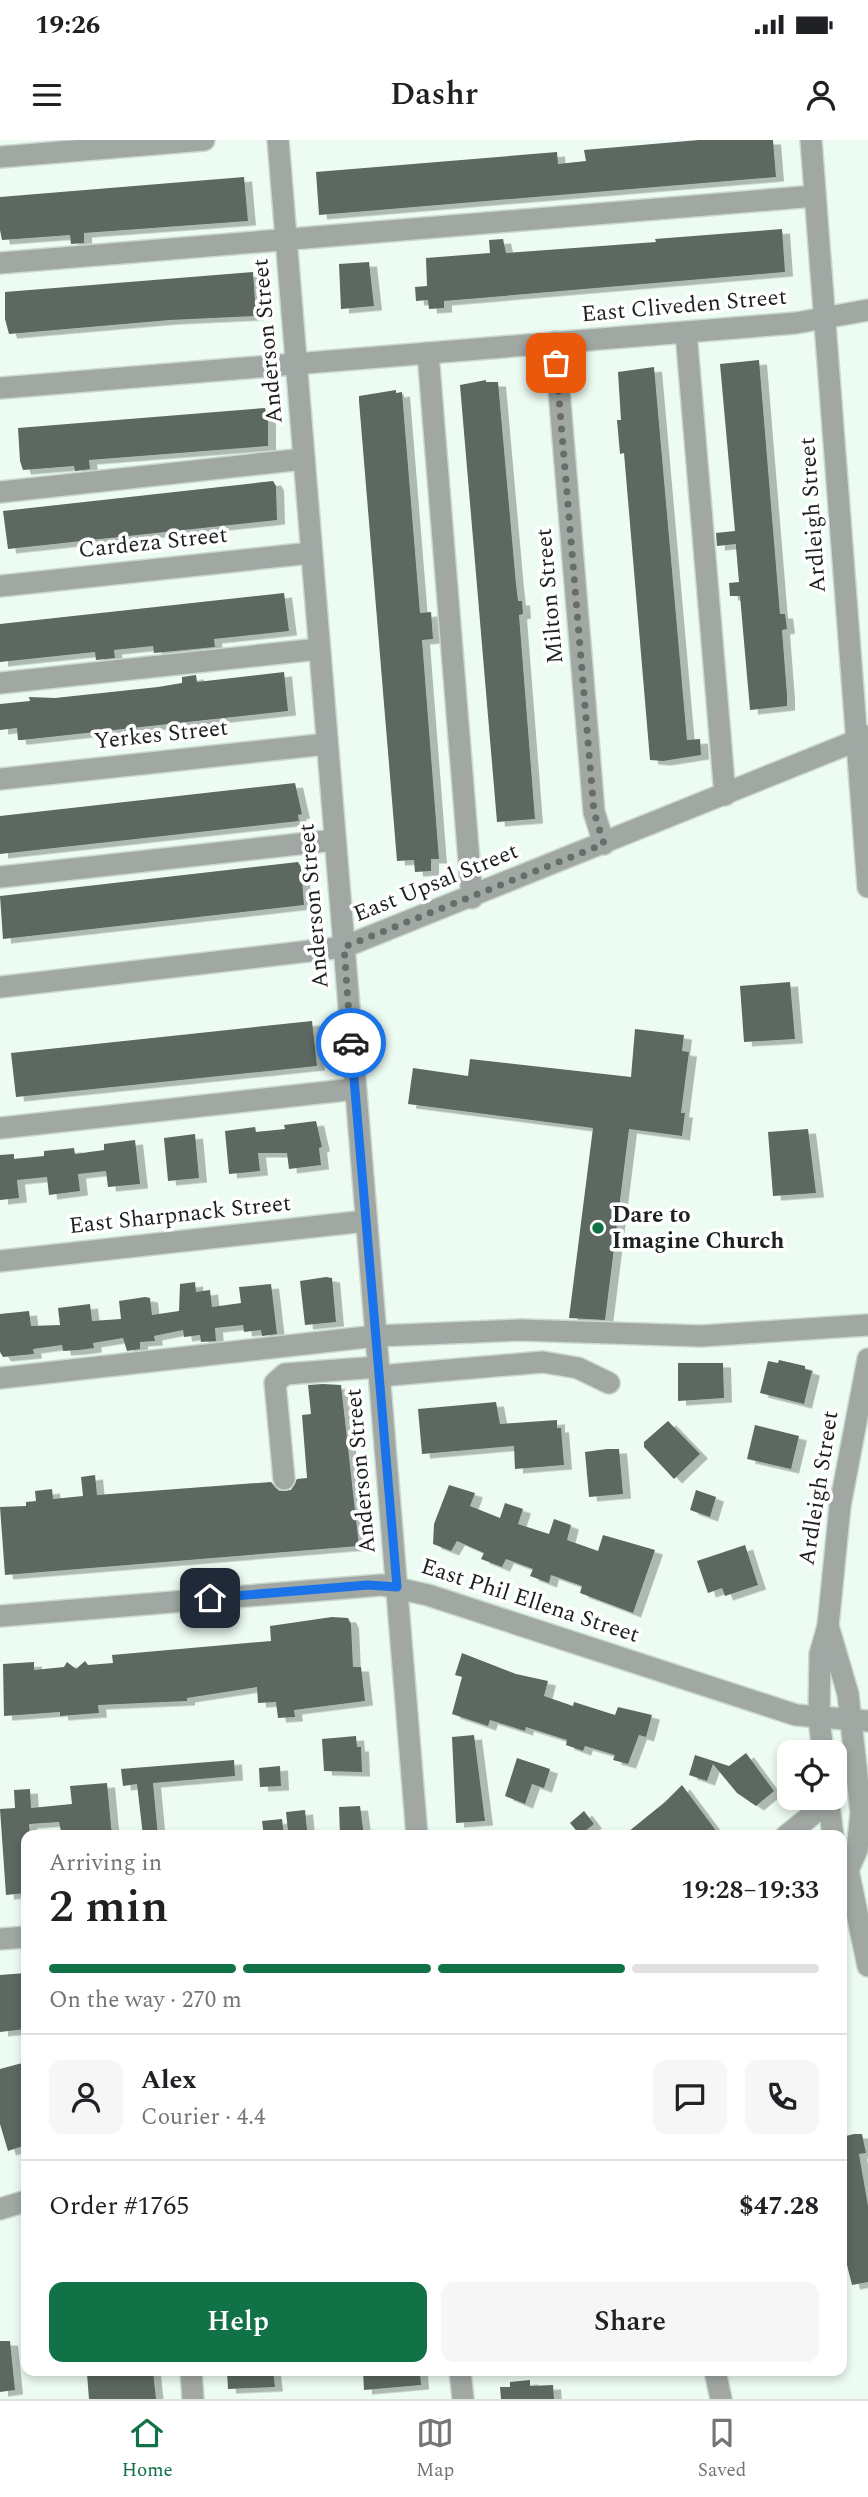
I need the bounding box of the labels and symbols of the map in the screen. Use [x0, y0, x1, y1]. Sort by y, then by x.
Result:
street label: Anderson Street [243, 257, 293, 425]
street label: East Cliveden Street [580, 280, 788, 332]
pin [526, 333, 586, 393]
street label: Ardleigh Street [790, 436, 836, 594]
street label: Cardeza Street [77, 518, 229, 568]
street label: Milton Street [527, 527, 573, 665]
street label: Yerkes Street [92, 711, 230, 759]
street label: Anderson Street [289, 822, 339, 990]
street label: East Upsal Street [348, 834, 524, 932]
courier [316, 1008, 386, 1078]
street label: East Sharpnack Street [67, 1186, 293, 1244]
place label: Dare to Imagine Church [612, 1198, 785, 1259]
marker: Dare to Imagine Church [590, 1220, 606, 1236]
street label: Anderson Street [336, 1387, 386, 1555]
street label: Ardleigh Street [790, 1408, 848, 1568]
street label: East Phil Ellena Street [416, 1549, 644, 1653]
pin [180, 1568, 240, 1628]

